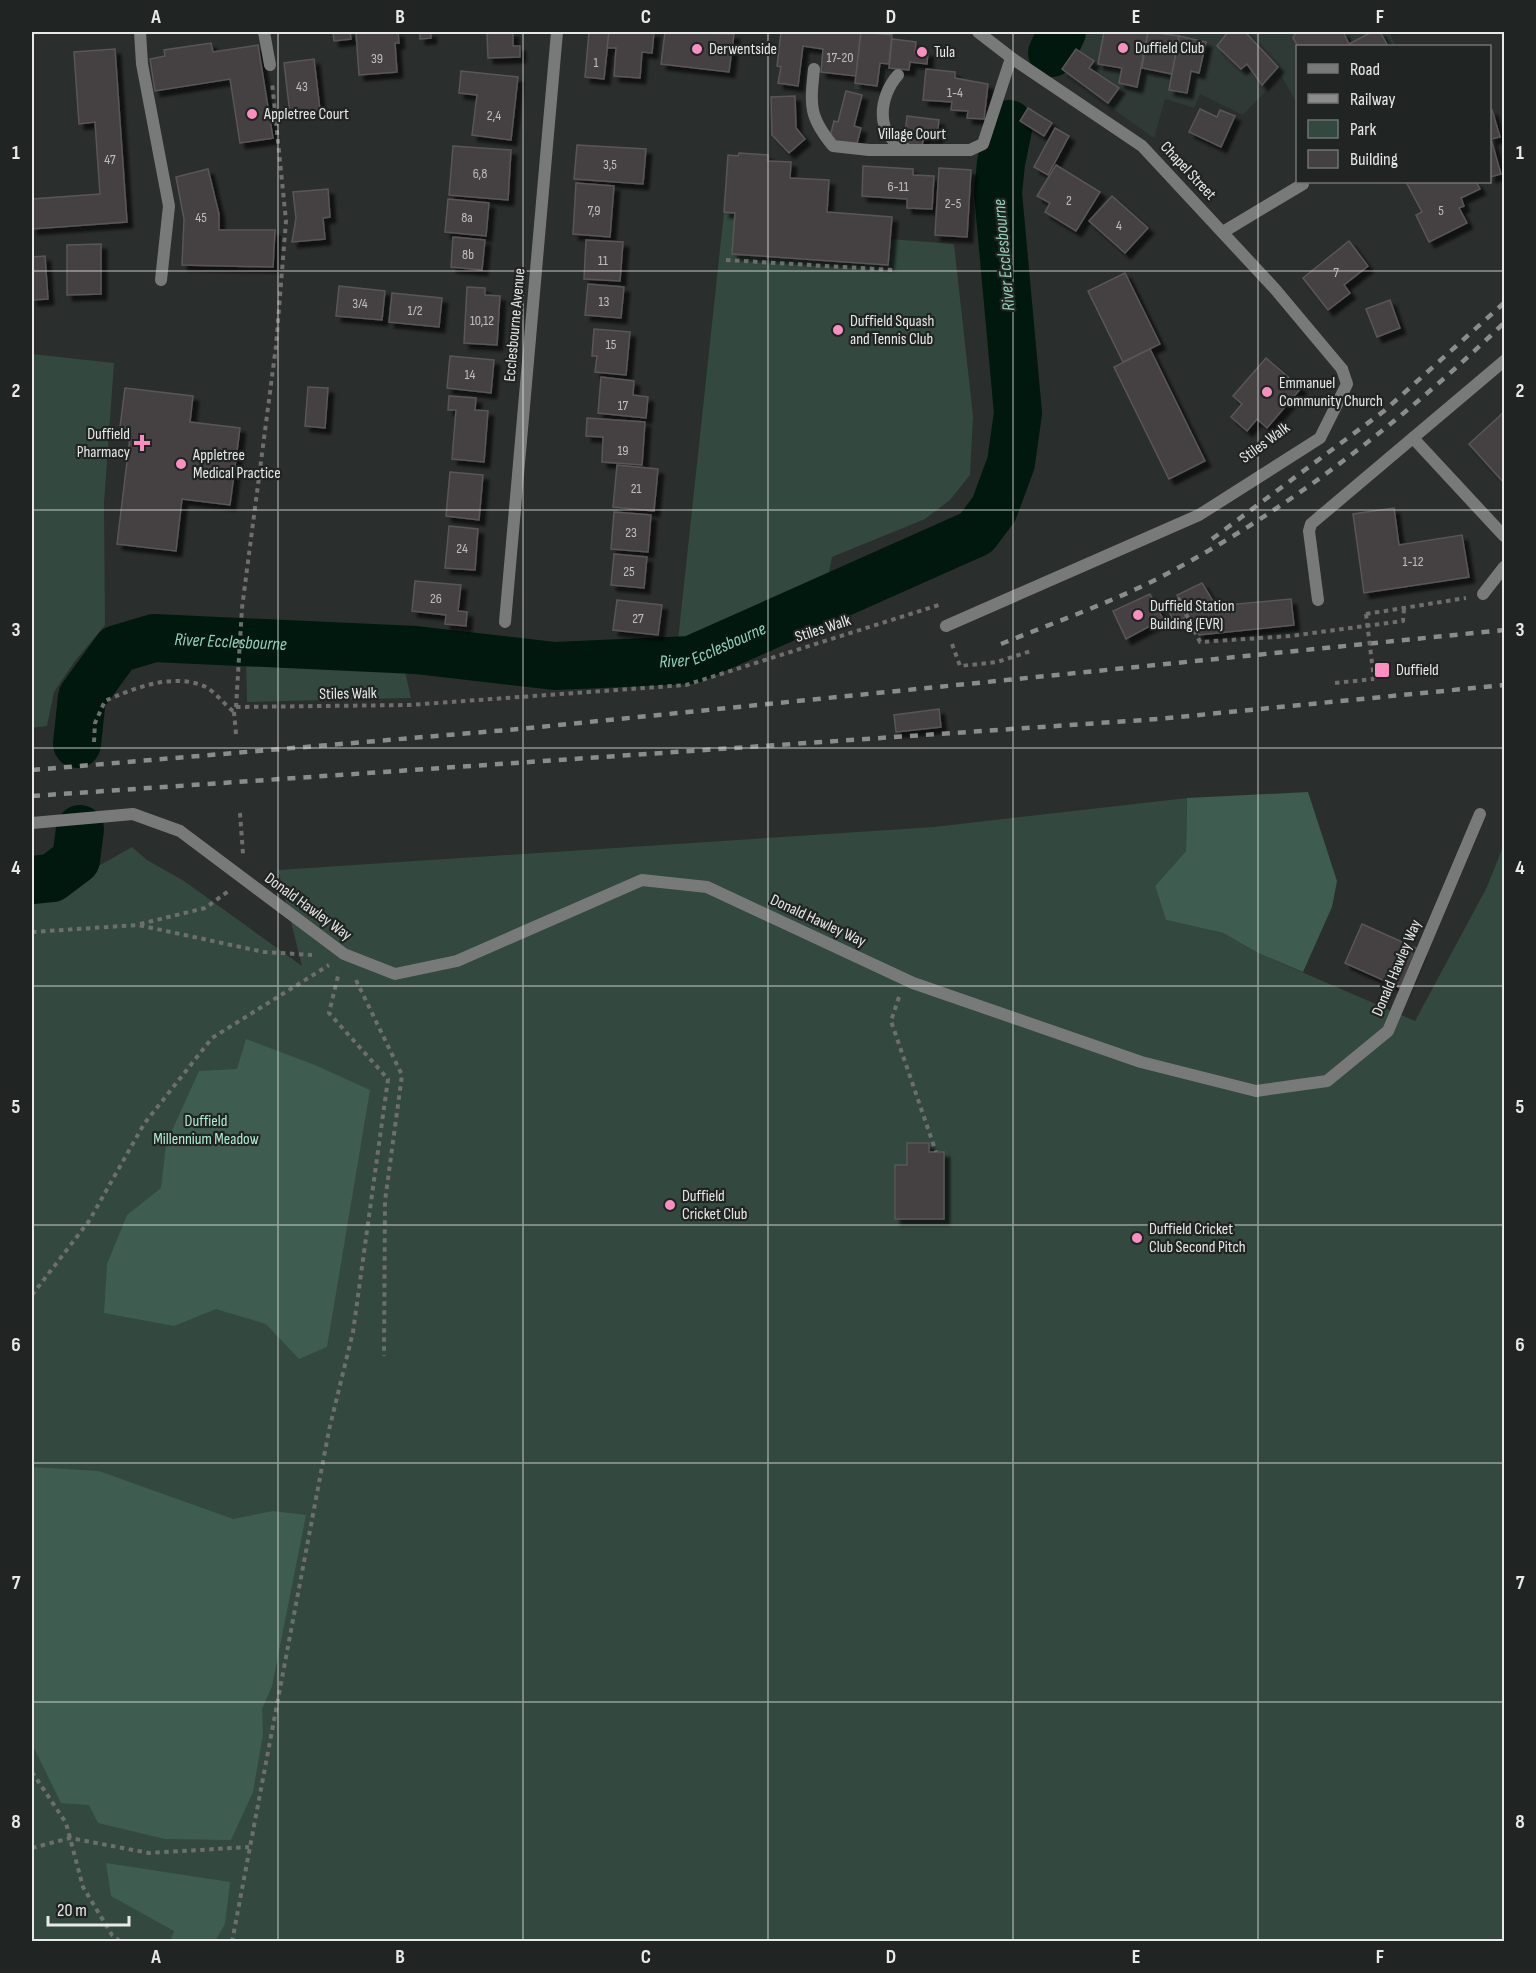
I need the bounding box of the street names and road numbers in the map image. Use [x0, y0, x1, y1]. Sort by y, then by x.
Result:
street label: Village Court [878, 125, 946, 144]
street label: Chapel Street [1156, 138, 1220, 204]
street label: Ecclesbourne Avenue [501, 267, 529, 383]
street label: Stiles Walk [1236, 418, 1294, 468]
street label: Stiles Walk [793, 611, 853, 647]
street label: Stiles Walk [319, 684, 377, 704]
street label: Donald Hawley Way [261, 869, 355, 945]
street label: Donald Hawley Way [767, 891, 869, 951]
street label: Donald Hawley Way [1368, 917, 1426, 1019]

